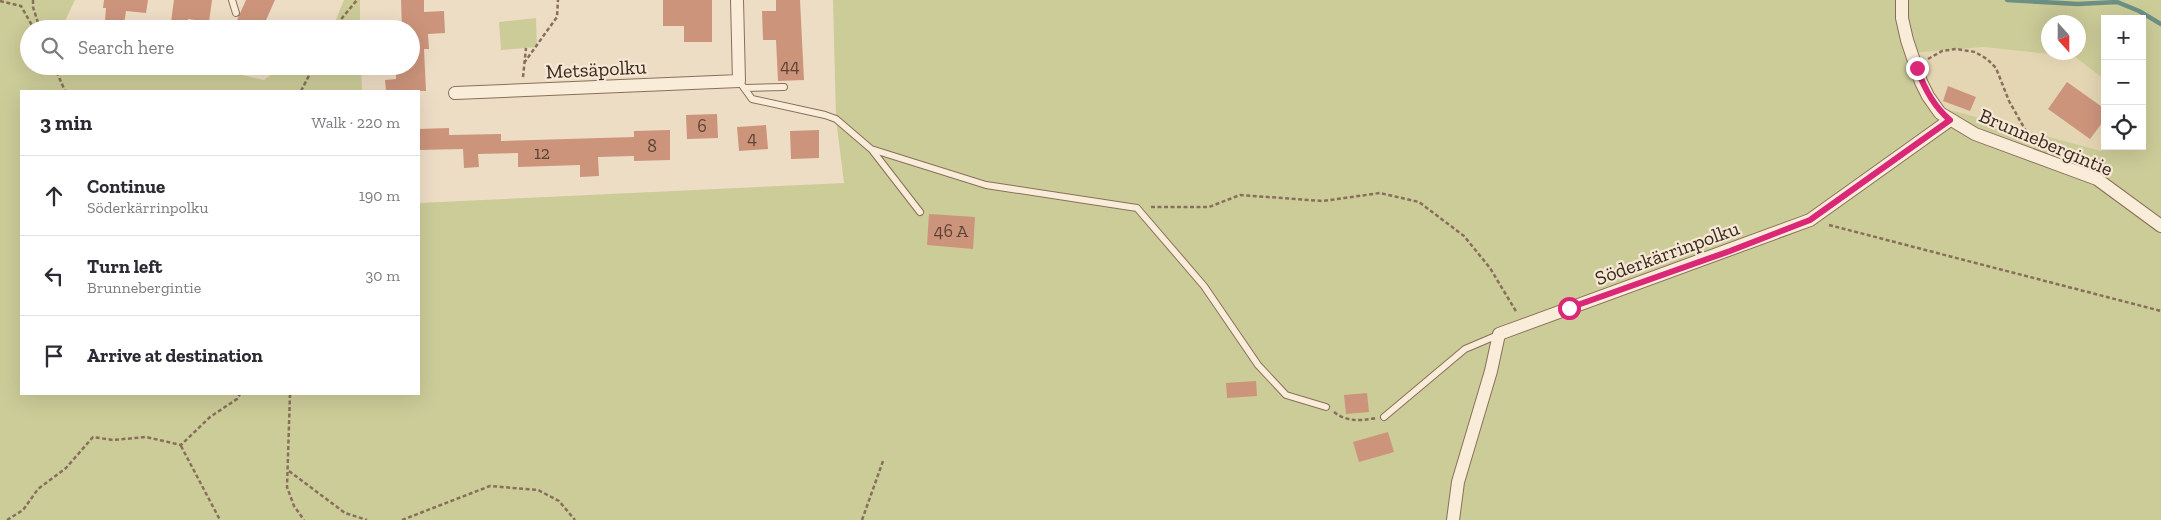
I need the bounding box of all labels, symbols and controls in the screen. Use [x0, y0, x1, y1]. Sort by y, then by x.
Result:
north arrow [2041, 15, 2086, 60]
map controls [2101, 15, 2146, 150]
button: + [2101, 15, 2146, 60]
search box [20, 20, 420, 75]
icon: search [38, 34, 66, 62]
text: Search here [78, 36, 174, 59]
street label: Metsäpolku [545, 54, 647, 84]
house number: 44 [780, 55, 800, 77]
route end [1906, 57, 1929, 80]
button: − [2101, 60, 2146, 105]
street label: Brunnebergintie [1976, 103, 2116, 181]
button: locate [2101, 105, 2146, 150]
text: 3 min [40, 110, 92, 135]
text: Walk · 220 m [312, 113, 400, 132]
house number: 6 [697, 115, 707, 137]
house number: 4 [747, 127, 757, 149]
house number: 8 [647, 135, 657, 157]
house number: 12 [534, 142, 550, 164]
text: Continue [87, 175, 165, 198]
icon: ahead [40, 182, 68, 210]
text: 190 m [359, 186, 400, 205]
text: Söderkärrinpolku [87, 198, 208, 217]
street label: Söderkärrinpolku [1592, 216, 1742, 290]
house number: 46 A [934, 220, 969, 242]
text: Turn left [87, 255, 162, 278]
icon: left [40, 262, 68, 290]
text: 30 m [366, 266, 400, 285]
text: Brunnebergintie [87, 278, 201, 297]
route start [1558, 297, 1581, 320]
icon: arrive [40, 342, 68, 370]
text: Arrive at destination [87, 344, 263, 367]

